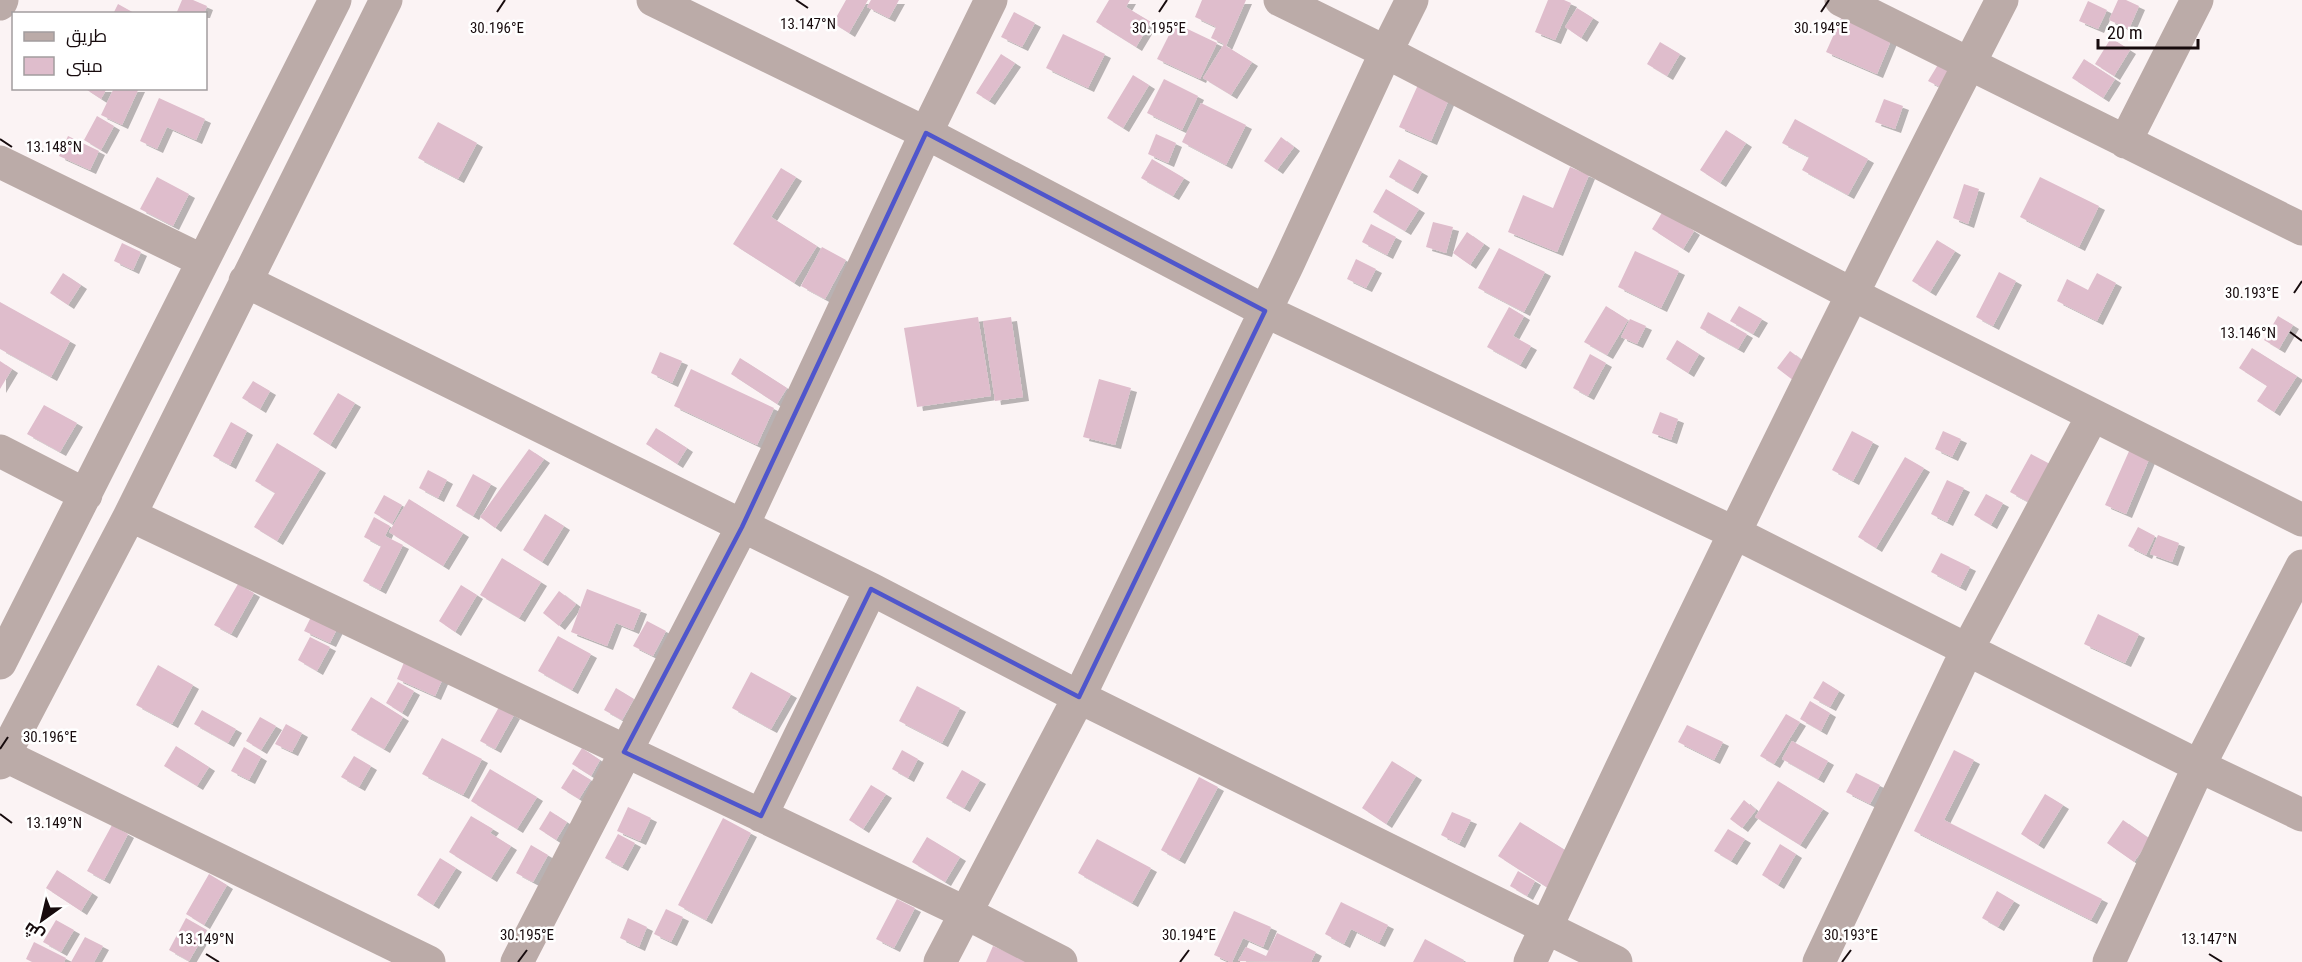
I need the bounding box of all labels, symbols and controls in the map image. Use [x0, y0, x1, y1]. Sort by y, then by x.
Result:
legend [12, 12, 207, 90]
scale bar [2098, 12, 2198, 50]
text: 13.147°N [780, 15, 836, 33]
text: 30.196°E [470, 19, 524, 37]
text: 30.195°E [1132, 19, 1186, 37]
text: 30.194°E [1794, 19, 1848, 37]
text: 20 m [2107, 22, 2142, 43]
text: طريق [66, 25, 107, 48]
text: مبنى [66, 55, 103, 77]
text: 13.148°N [26, 138, 82, 156]
text: 30.193°E [2225, 284, 2279, 302]
text: 13.146°N [2220, 324, 2276, 342]
text: 30.196°E [23, 728, 77, 746]
text: 13.149°N [26, 814, 82, 832]
north arrow [12, 890, 72, 950]
text: ش [20, 918, 48, 946]
text: 30.195°E [500, 926, 554, 944]
text: 30.194°E [1162, 926, 1216, 944]
text: 30.193°E [1824, 926, 1878, 944]
text: 13.149°N [178, 930, 234, 948]
text: 13.147°N [2181, 930, 2237, 948]

